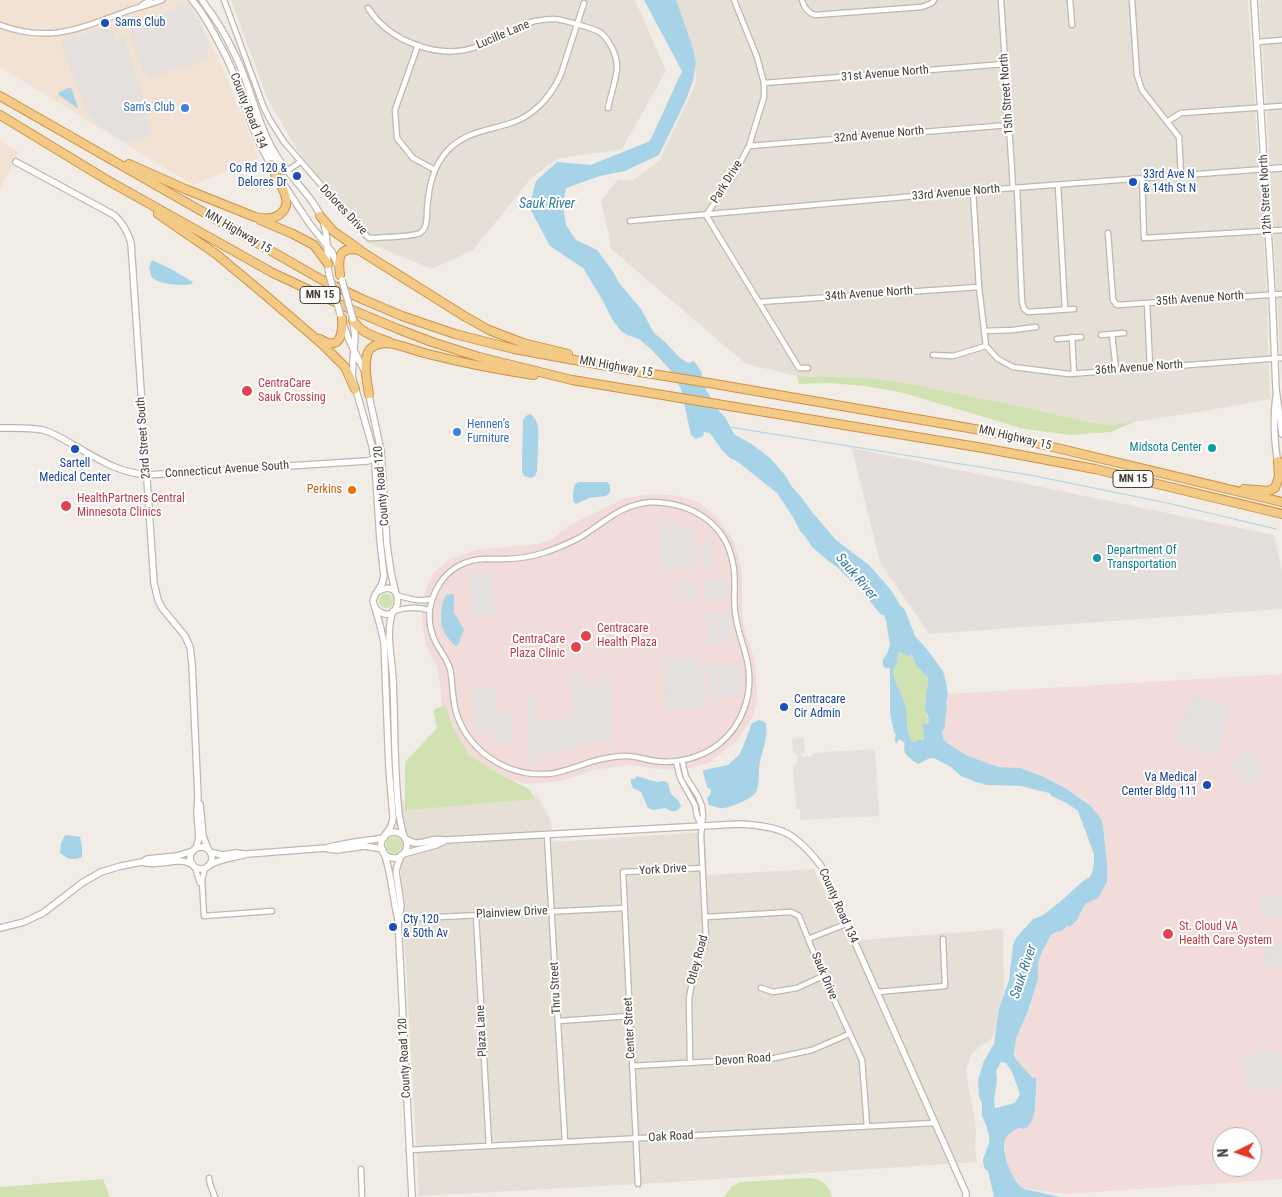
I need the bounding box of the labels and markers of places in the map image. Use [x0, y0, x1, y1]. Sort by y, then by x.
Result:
place label: Sams Club [115, 16, 166, 30]
marker: Sams Club [99, 17, 111, 29]
place label: Sam's Club [123, 101, 175, 115]
marker: Sam's Club [179, 102, 191, 114]
place label: Co Rd 120 & Delores Dr [229, 162, 287, 190]
place label: 33rd Ave N & 14th St N [1143, 168, 1196, 196]
marker: Co Rd 120 & Delores Dr [291, 170, 303, 182]
marker: 33rd Ave N & 14th St N [1127, 176, 1139, 188]
place label: CentraCare Sauk Crossing [258, 377, 326, 405]
marker: CentraCare Sauk Crossing [240, 384, 254, 398]
place label: Hennen’s Furniture [467, 418, 510, 446]
marker: Hennen’s Furniture [451, 426, 463, 438]
place label: Midsota Center [1130, 441, 1202, 455]
marker: Midsota Center [1206, 442, 1218, 454]
marker: Sartell Medical Center [69, 443, 81, 455]
place label: Sartell Medical Center [39, 457, 111, 485]
place label: Perkins [307, 483, 342, 497]
marker: Perkins [346, 484, 358, 496]
place label: HealthPartners Central Minnesota Clinics [77, 492, 185, 520]
marker: HealthPartners Central Minnesota Clinics [59, 499, 73, 513]
place label: Department Of Transportation [1107, 544, 1177, 572]
marker: Department Of Transportation [1091, 552, 1103, 564]
place label: Centracare Health Plaza [597, 622, 657, 650]
marker: Centracare Health Plaza [579, 629, 593, 643]
place label: CentraCare Plaza Clinic [510, 633, 565, 661]
marker: CentraCare Plaza Clinic [569, 640, 583, 654]
place label: Centracare Cir Admin [794, 693, 845, 721]
marker: Centracare Cir Admin [778, 701, 790, 713]
place label: Va Medical Center Bldg 111 [1121, 771, 1197, 799]
marker: Va Medical Center Bldg 111 [1201, 779, 1213, 791]
place label: Cty 120 & 50th Av [403, 913, 448, 941]
place label: St. Cloud VA Health Care System [1179, 920, 1272, 948]
marker: Cty 120 & 50th Av [387, 921, 399, 933]
marker: St. Cloud VA Health Care System [1161, 927, 1175, 941]

